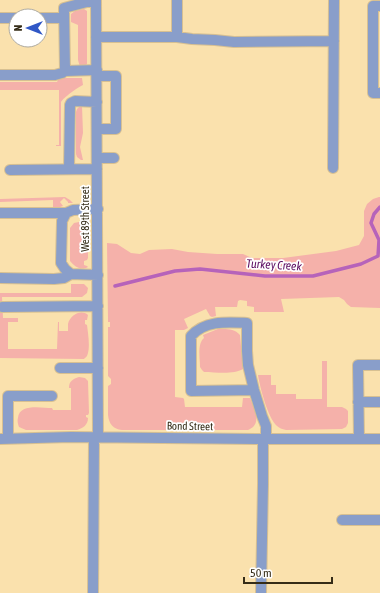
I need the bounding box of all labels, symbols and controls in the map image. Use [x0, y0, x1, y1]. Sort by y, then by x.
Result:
north arrow [8, 8, 48, 48]
text: N [12, 25, 24, 31]
street label: West 89th Street [79, 186, 91, 252]
water label: Turkey Creek [246, 257, 303, 273]
street label: Bond Street [167, 420, 213, 432]
scale bar [244, 559, 332, 585]
text: 50 m [250, 566, 272, 580]

